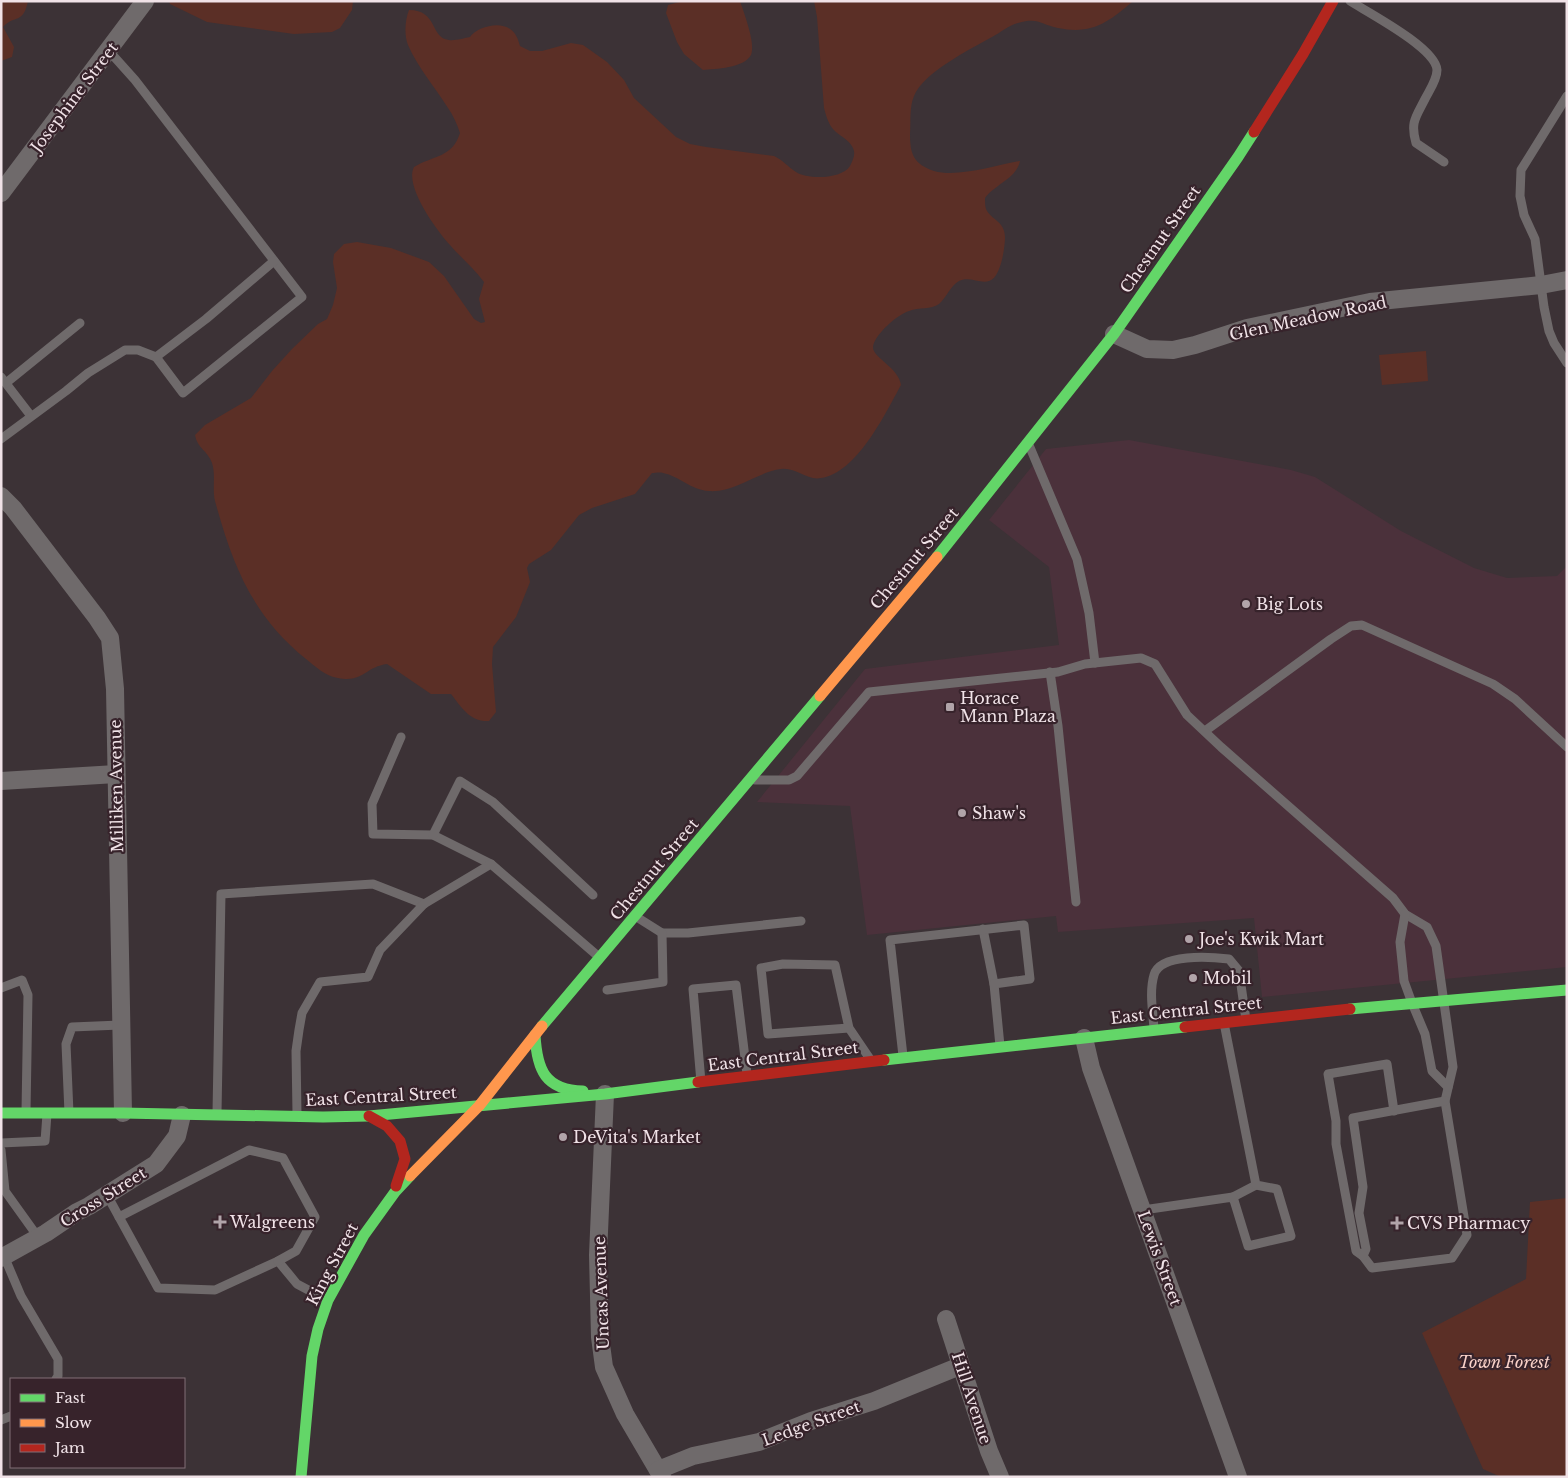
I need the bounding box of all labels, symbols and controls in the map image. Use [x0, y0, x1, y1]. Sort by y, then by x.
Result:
street label: Josephine Street [25, 38, 122, 158]
street label: Chestnut Street [1115, 181, 1205, 297]
street label: Glen Meadow Road [1228, 292, 1389, 344]
street label: Chestnut Street [866, 503, 962, 613]
place label: Big Lots [1256, 594, 1323, 614]
marker: Big Lots [1240, 598, 1252, 610]
place label: Horace Mann Plaza [960, 688, 1056, 726]
marker: Horace Mann Plaza [944, 701, 956, 713]
street label: Milliken Avenue [105, 719, 127, 853]
place label: Shaw's [972, 803, 1026, 823]
marker: Shaw's [956, 807, 968, 819]
street label: Chestnut Street [606, 814, 702, 924]
place label: Joe's Kwik Mart [1197, 929, 1324, 949]
marker: Joe's Kwik Mart [1183, 933, 1195, 945]
place label: Mobil [1203, 968, 1252, 988]
marker: Mobil [1187, 972, 1199, 984]
street label: East Central Street [1109, 992, 1263, 1028]
street label: East Central Street [706, 1037, 860, 1075]
street label: East Central Street [305, 1082, 457, 1110]
place label: DeVita's Market [573, 1127, 701, 1147]
marker: DeVita's Market [557, 1131, 569, 1143]
street label: Cross Street [56, 1163, 150, 1231]
street label: Lewis Street [1134, 1208, 1186, 1308]
place label: Walgreens [229, 1212, 315, 1232]
place label: CVS Pharmacy [1407, 1213, 1531, 1233]
marker: Walgreens [214, 1216, 226, 1228]
marker: CVS Pharmacy [1391, 1217, 1403, 1229]
street label: King Street [302, 1219, 362, 1309]
street label: Uncas Avenue [589, 1236, 613, 1350]
street label: Hill Avenue [948, 1349, 996, 1447]
park label: Town Forest [1458, 1352, 1550, 1372]
legend [10, 1378, 185, 1468]
text: Fast [55, 1388, 86, 1407]
street label: Ledge Street [759, 1396, 863, 1450]
text: Slow [55, 1413, 92, 1432]
text: Jam [53, 1438, 85, 1457]

